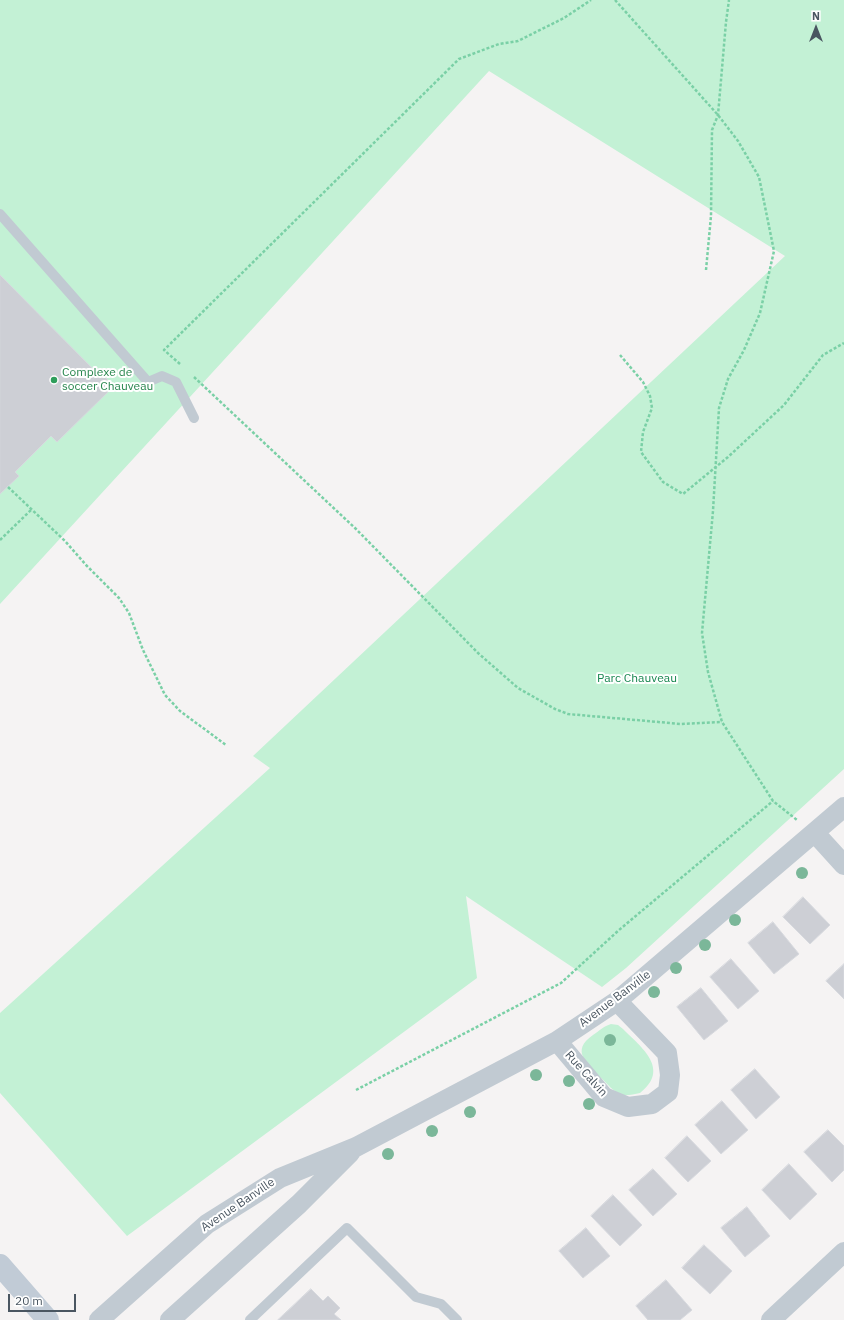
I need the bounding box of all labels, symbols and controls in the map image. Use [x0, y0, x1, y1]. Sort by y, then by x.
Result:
north arrow [796, 8, 836, 48]
text: N [812, 9, 820, 23]
place label: Complexe de soccer Chauveau [62, 366, 153, 394]
marker: Complexe de soccer Chauveau [49, 375, 59, 385]
park label: Parc Chauveau [597, 672, 677, 686]
street label: Avenue Banville [576, 967, 654, 1031]
street label: Rue Calvin [562, 1048, 610, 1100]
street label: Avenue Banville [198, 1175, 278, 1235]
scale bar [10, 1286, 78, 1312]
text: 20 m [15, 1293, 43, 1308]

